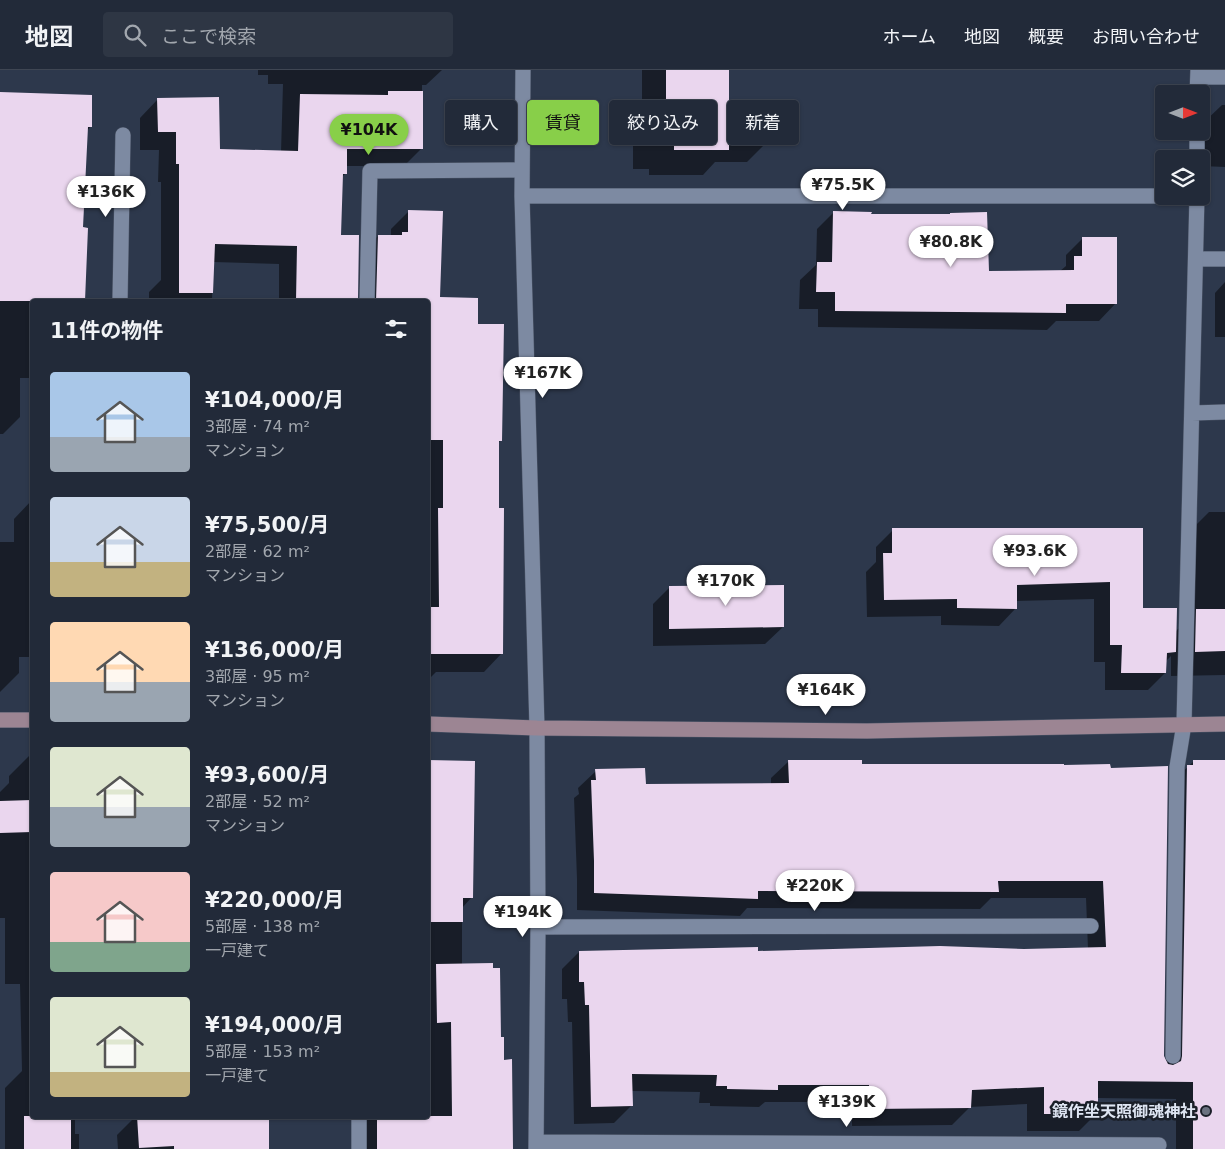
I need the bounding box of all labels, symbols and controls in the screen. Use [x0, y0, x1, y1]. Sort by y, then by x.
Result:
search box [103, 12, 453, 57]
icon: search [121, 21, 149, 49]
text: 地図 [25, 23, 73, 51]
text: ここで検索 [161, 25, 256, 47]
text: ホーム [883, 26, 936, 47]
text: 地図 [964, 26, 1000, 47]
text: 概要 [1028, 26, 1064, 47]
text: お問い合わせ [1092, 26, 1200, 47]
north arrow [1155, 85, 1210, 140]
map controls [1155, 85, 1210, 205]
chip: 購入 [445, 100, 517, 145]
chip: 賃貸 [527, 100, 599, 145]
chip: 絞り込み [609, 100, 717, 145]
chip: 新着 [727, 100, 799, 145]
pin: ¥104K [334, 114, 404, 156]
text: ¥104K [341, 120, 397, 139]
button: layers [1155, 150, 1210, 205]
pin: ¥75.5K [802, 168, 884, 211]
text: ¥75.5K [811, 175, 875, 194]
pin: ¥136K [71, 176, 141, 218]
text: ¥136K [78, 182, 134, 201]
pin: ¥80.8K [910, 226, 992, 268]
text: ¥80.8K [919, 232, 983, 251]
icon: filters [382, 315, 410, 343]
text: 11件の物件 [50, 319, 163, 343]
pin: ¥167K [508, 356, 578, 399]
text: ¥167K [515, 363, 571, 382]
text: ¥104,000/月 [205, 388, 344, 412]
icon: home [90, 392, 150, 452]
text: 3部屋 · 74 m² [205, 417, 310, 436]
text: マンション [205, 441, 285, 460]
text: ¥75,500/月 [205, 513, 329, 537]
icon: home [90, 517, 150, 577]
pin: ¥93.6K [994, 534, 1076, 577]
text: ¥93.6K [1003, 541, 1067, 560]
text: 2部屋 · 62 m² [205, 542, 310, 561]
pin: ¥170K [691, 564, 761, 607]
text: マンション [205, 566, 285, 585]
text: ¥170K [698, 571, 754, 590]
text: ¥136,000/月 [205, 638, 344, 662]
icon: home [90, 642, 150, 702]
text: 3部屋 · 95 m² [205, 667, 310, 686]
pin: ¥164K [791, 674, 861, 716]
text: ¥164K [798, 680, 854, 699]
text: マンション [205, 691, 285, 710]
text: ¥93,600/月 [205, 763, 329, 787]
icon: home [90, 767, 150, 827]
text: 2部屋 · 52 m² [205, 792, 310, 811]
text: マンション [205, 816, 285, 835]
pin: ¥220K [780, 870, 850, 912]
text: ¥220K [787, 876, 843, 895]
text: ¥220,000/月 [205, 888, 344, 912]
icon: home [90, 892, 150, 952]
pin: ¥194K [488, 896, 558, 938]
text: ¥194K [495, 902, 551, 921]
text: 5部屋 · 138 m² [205, 917, 320, 936]
text: 一戸建て [205, 941, 269, 960]
text: ¥194,000/月 [205, 1013, 344, 1037]
icon: home [90, 1017, 150, 1077]
text: 5部屋 · 153 m² [205, 1042, 320, 1061]
text: 一戸建て [205, 1066, 269, 1085]
pin: ¥139K [812, 1086, 882, 1128]
text: ¥139K [819, 1092, 875, 1111]
place label: 鏡作坐天照御魂神社 [1052, 1102, 1196, 1121]
marker: 鏡作坐天照御魂神社 [1200, 1105, 1212, 1117]

